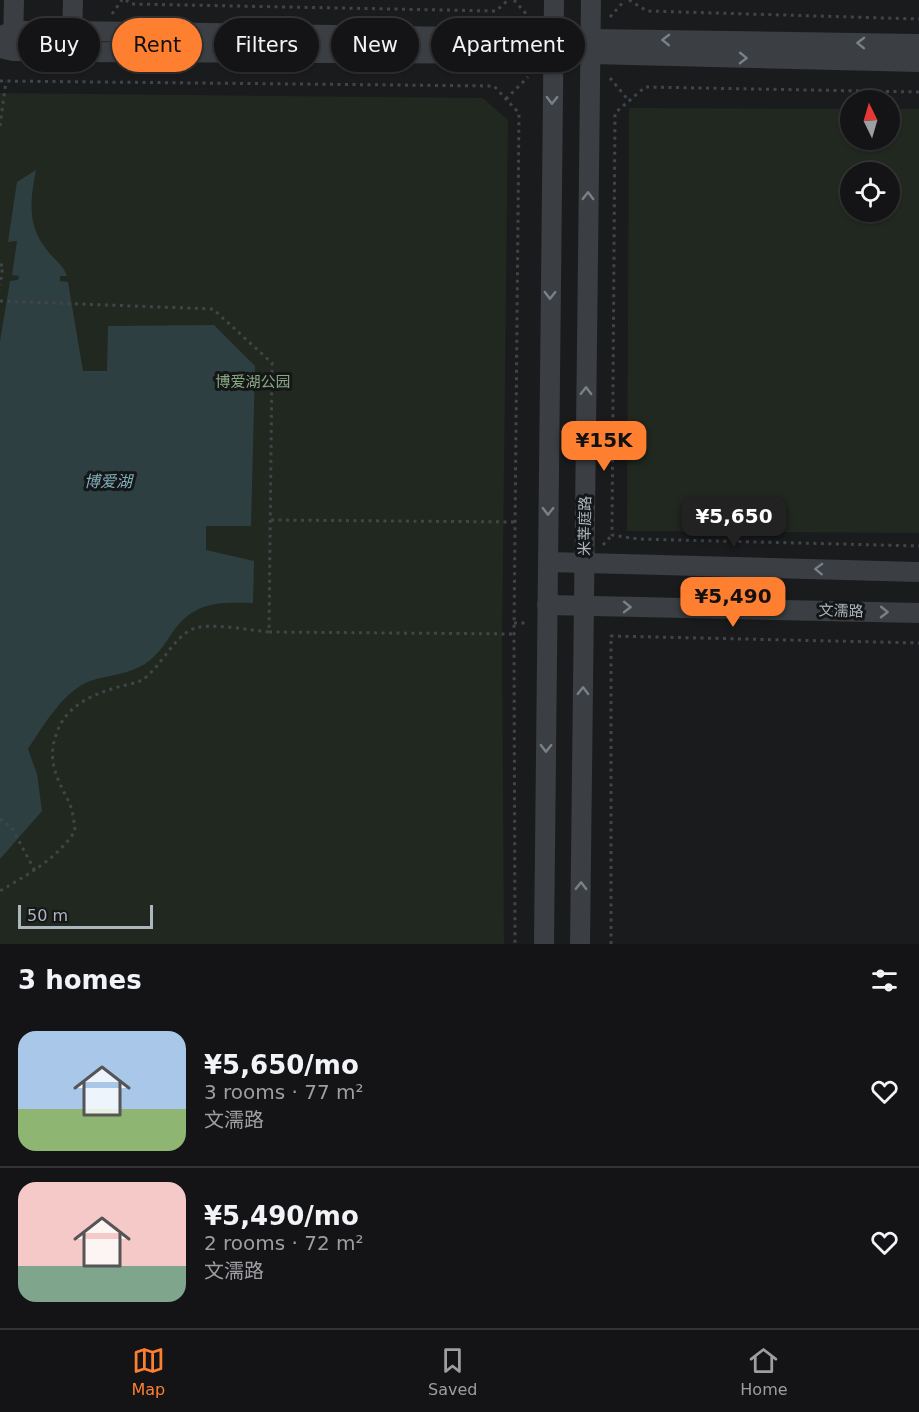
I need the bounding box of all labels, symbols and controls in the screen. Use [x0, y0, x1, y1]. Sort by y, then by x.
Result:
chip: Buy [18, 18, 100, 72]
chip: Rent [112, 18, 202, 72]
chip: Filters [214, 18, 319, 72]
chip: New [331, 18, 419, 72]
chip: Apartment [431, 18, 585, 72]
one-way arrow [661, 34, 670, 46]
one-way arrow [856, 37, 865, 49]
one-way arrow [739, 51, 748, 64]
north arrow [840, 90, 900, 150]
map controls [840, 90, 900, 222]
one-way arrow [546, 96, 559, 105]
button: locate [840, 162, 900, 222]
one-way arrow [582, 191, 595, 200]
one-way arrow [544, 291, 557, 300]
park label: 博爱湖公园 [215, 373, 291, 391]
one-way arrow [580, 386, 592, 395]
pin: ¥15K [568, 421, 640, 472]
text: ¥15K [575, 428, 633, 452]
water label: 博爱湖 [84, 472, 135, 491]
street label: 米莘庭路 [575, 496, 595, 556]
pin: ¥5,650 [685, 497, 783, 548]
text: ¥5,650 [695, 504, 773, 528]
one-way arrow [542, 507, 554, 516]
one-way arrow [814, 563, 823, 576]
pin: ¥5,490 [684, 577, 782, 628]
text: ¥5,490 [694, 584, 772, 608]
one-way arrow [622, 601, 631, 613]
street label: 文濡路 [818, 602, 864, 620]
one-way arrow [880, 606, 889, 618]
one-way arrow [577, 686, 589, 695]
one-way arrow [539, 744, 552, 753]
one-way arrow [574, 881, 587, 890]
scale bar [18, 902, 153, 930]
text: 50 m [27, 906, 68, 925]
icon: filters [868, 964, 901, 997]
text: 3 homes [18, 965, 142, 995]
text: ¥5,650/mo [204, 1050, 359, 1080]
icon: home [66, 1055, 138, 1127]
icon: heart [868, 1075, 901, 1108]
text: 3 rooms · 77 m² [204, 1080, 364, 1104]
text: 文濡路 [204, 1108, 264, 1132]
text: ¥5,490/mo [204, 1201, 359, 1231]
icon: home [66, 1206, 138, 1278]
icon: heart [868, 1226, 901, 1259]
text: 2 rooms · 72 m² [204, 1231, 364, 1255]
text: 文濡路 [204, 1259, 264, 1283]
tab: Map [131, 1344, 165, 1399]
tab: Saved [428, 1344, 477, 1399]
tab: Home [740, 1344, 788, 1399]

